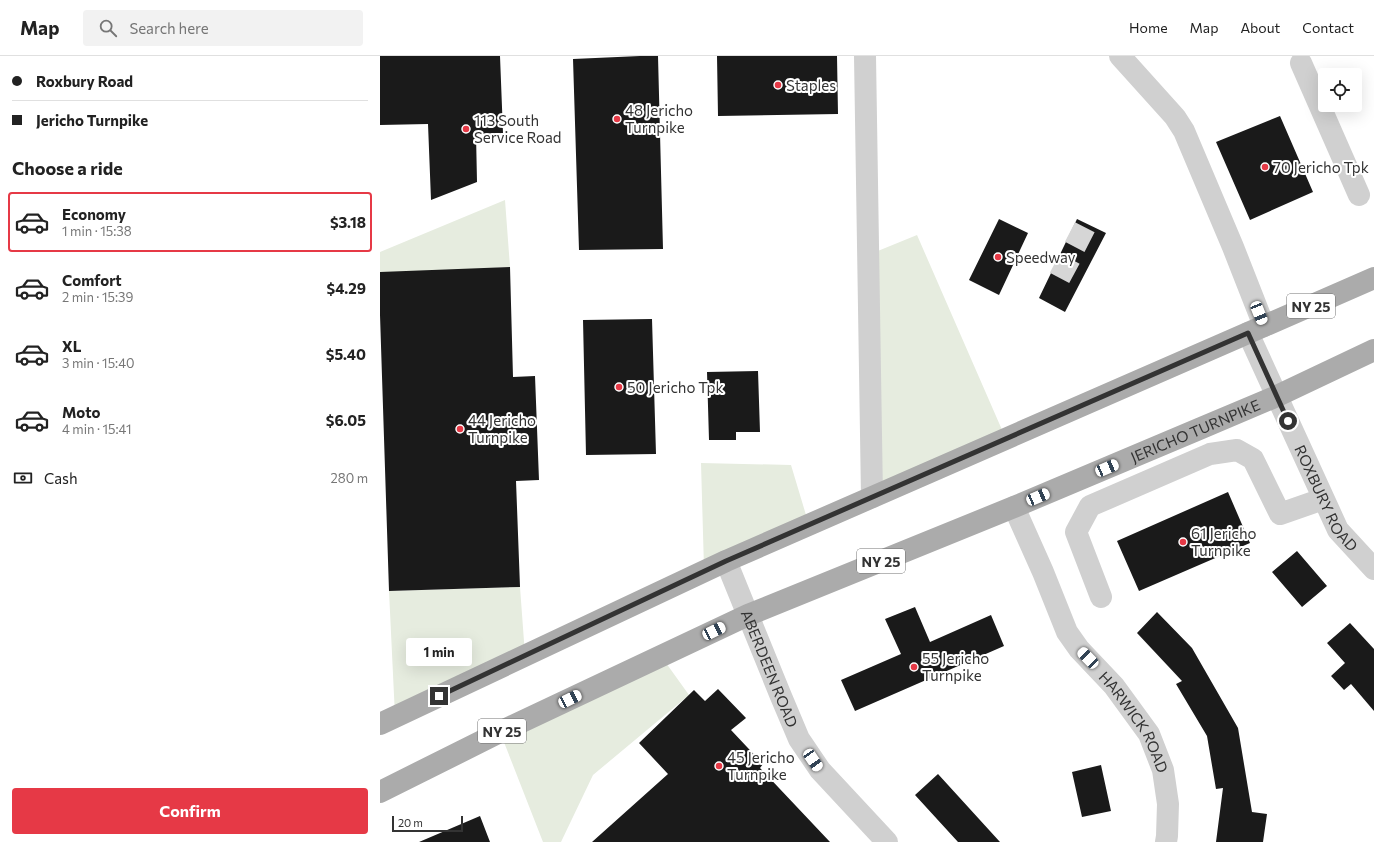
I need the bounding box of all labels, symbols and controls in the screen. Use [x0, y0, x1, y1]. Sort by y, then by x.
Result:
search box [83, 10, 363, 46]
text: Map [20, 16, 59, 39]
icon: search [97, 17, 119, 39]
text: Search here [129, 19, 209, 37]
text: Home [1129, 19, 1168, 36]
text: Map [1190, 19, 1218, 36]
text: About [1240, 19, 1280, 36]
text: Contact [1302, 19, 1354, 36]
map controls [1318, 68, 1362, 112]
button: locate [1318, 68, 1362, 112]
text: Roxbury Road [36, 72, 133, 90]
place label: Staples [786, 76, 836, 94]
marker: Staples [773, 80, 783, 90]
place label: 48 Jericho Turnpike [625, 101, 693, 136]
text: Jericho Turnpike [36, 111, 148, 129]
place label: 113 South Service Road [474, 111, 561, 146]
marker: 48 Jericho Turnpike [612, 114, 622, 124]
marker: 113 South Service Road [461, 124, 471, 134]
text: Choose a ride [12, 157, 123, 179]
place label: 70 Jericho Tpk [1273, 158, 1369, 176]
marker: 70 Jericho Tpk [1260, 162, 1270, 172]
icon: car [14, 204, 50, 240]
text: Economy [62, 205, 126, 223]
text: $3.18 [330, 213, 366, 231]
text: 1 min · 15:38 [62, 223, 132, 239]
place label: Speedway [1006, 248, 1076, 266]
marker: Speedway [993, 252, 1003, 262]
icon: car [14, 270, 50, 306]
text: Comfort [62, 271, 122, 289]
text: $4.29 [327, 279, 366, 297]
text: 2 min · 15:39 [62, 289, 133, 305]
road number: NY 25 [1287, 294, 1335, 318]
car [1249, 300, 1269, 326]
icon: car [14, 336, 50, 372]
text: XL [62, 337, 81, 355]
text: $5.40 [326, 345, 366, 363]
text: 3 min · 15:40 [62, 355, 134, 371]
place label: 50 Jericho Tpk [627, 378, 724, 396]
marker: 50 Jericho Tpk [614, 382, 624, 392]
street label: JERICHO TURNPIKE [1128, 395, 1263, 466]
icon: car [14, 402, 50, 438]
text: Moto [62, 403, 101, 421]
text: $6.05 [326, 411, 366, 429]
place label: 44 Jericho Turnpike [468, 411, 536, 446]
route start [1279, 412, 1297, 430]
text: 4 min · 15:41 [62, 421, 132, 437]
marker: 44 Jericho Turnpike [455, 424, 465, 434]
street label: ROXBURY ROAD [1291, 442, 1362, 555]
car [1094, 458, 1120, 478]
icon: cash [12, 467, 34, 489]
text: Cash [44, 469, 78, 487]
text: 280 m [331, 470, 368, 486]
car [1025, 487, 1051, 507]
place label: 61 Jericho Turnpike [1191, 524, 1257, 559]
marker: 61 Jericho Turnpike [1178, 537, 1188, 547]
road number: NY 25 [857, 549, 905, 573]
street label: ABERDEEN ROAD [738, 607, 802, 730]
car [701, 620, 727, 642]
callout: 1 min [406, 638, 472, 666]
text: 1 min [424, 644, 454, 660]
car [1075, 645, 1101, 671]
place label: 55 Jericho Turnpike [922, 649, 989, 684]
marker: 55 Jericho Turnpike [909, 662, 919, 672]
street label: HARWICK ROAD [1096, 667, 1172, 775]
route end [430, 687, 448, 705]
car [557, 688, 583, 710]
road number: NY 25 [478, 719, 526, 743]
car [801, 747, 825, 773]
place label: 45 Jericho Turnpike [727, 748, 795, 783]
marker: 45 Jericho Turnpike [714, 761, 724, 771]
button: Confirm [12, 788, 368, 834]
scale bar [392, 814, 463, 833]
text: 20 m [398, 816, 423, 829]

